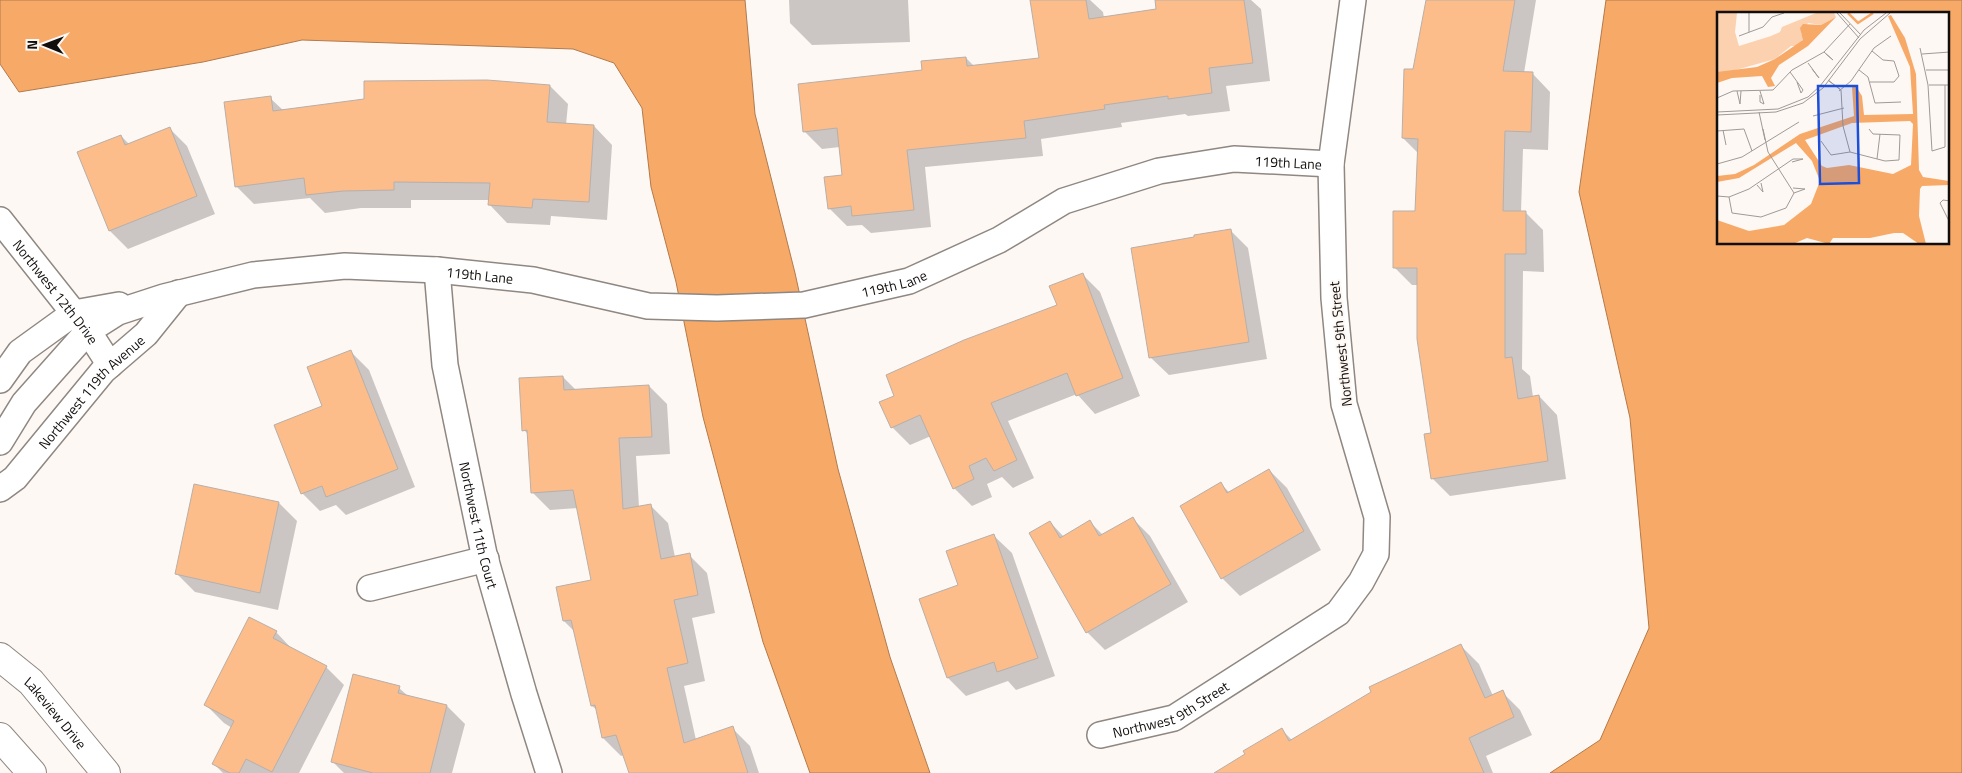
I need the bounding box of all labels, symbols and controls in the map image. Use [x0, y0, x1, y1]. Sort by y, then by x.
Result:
inset map [1717, 12, 1950, 245]
north arrow [20, 20, 70, 70]
text: N [21, 40, 42, 50]
street label: 119th Lane [1254, 150, 1322, 174]
street label: Northwest 12th Drive [8, 235, 104, 348]
street label: 119th Lane [445, 260, 514, 288]
street label: 119th Lane [859, 264, 930, 302]
street label: Northwest 9th Street [1323, 280, 1357, 408]
street label: Northwest 119th Avenue [33, 329, 149, 453]
street label: Northwest 11th Court [455, 460, 504, 591]
street label: Lakeview Drive [20, 671, 92, 753]
street label: Northwest 9th Street [1110, 675, 1233, 742]

